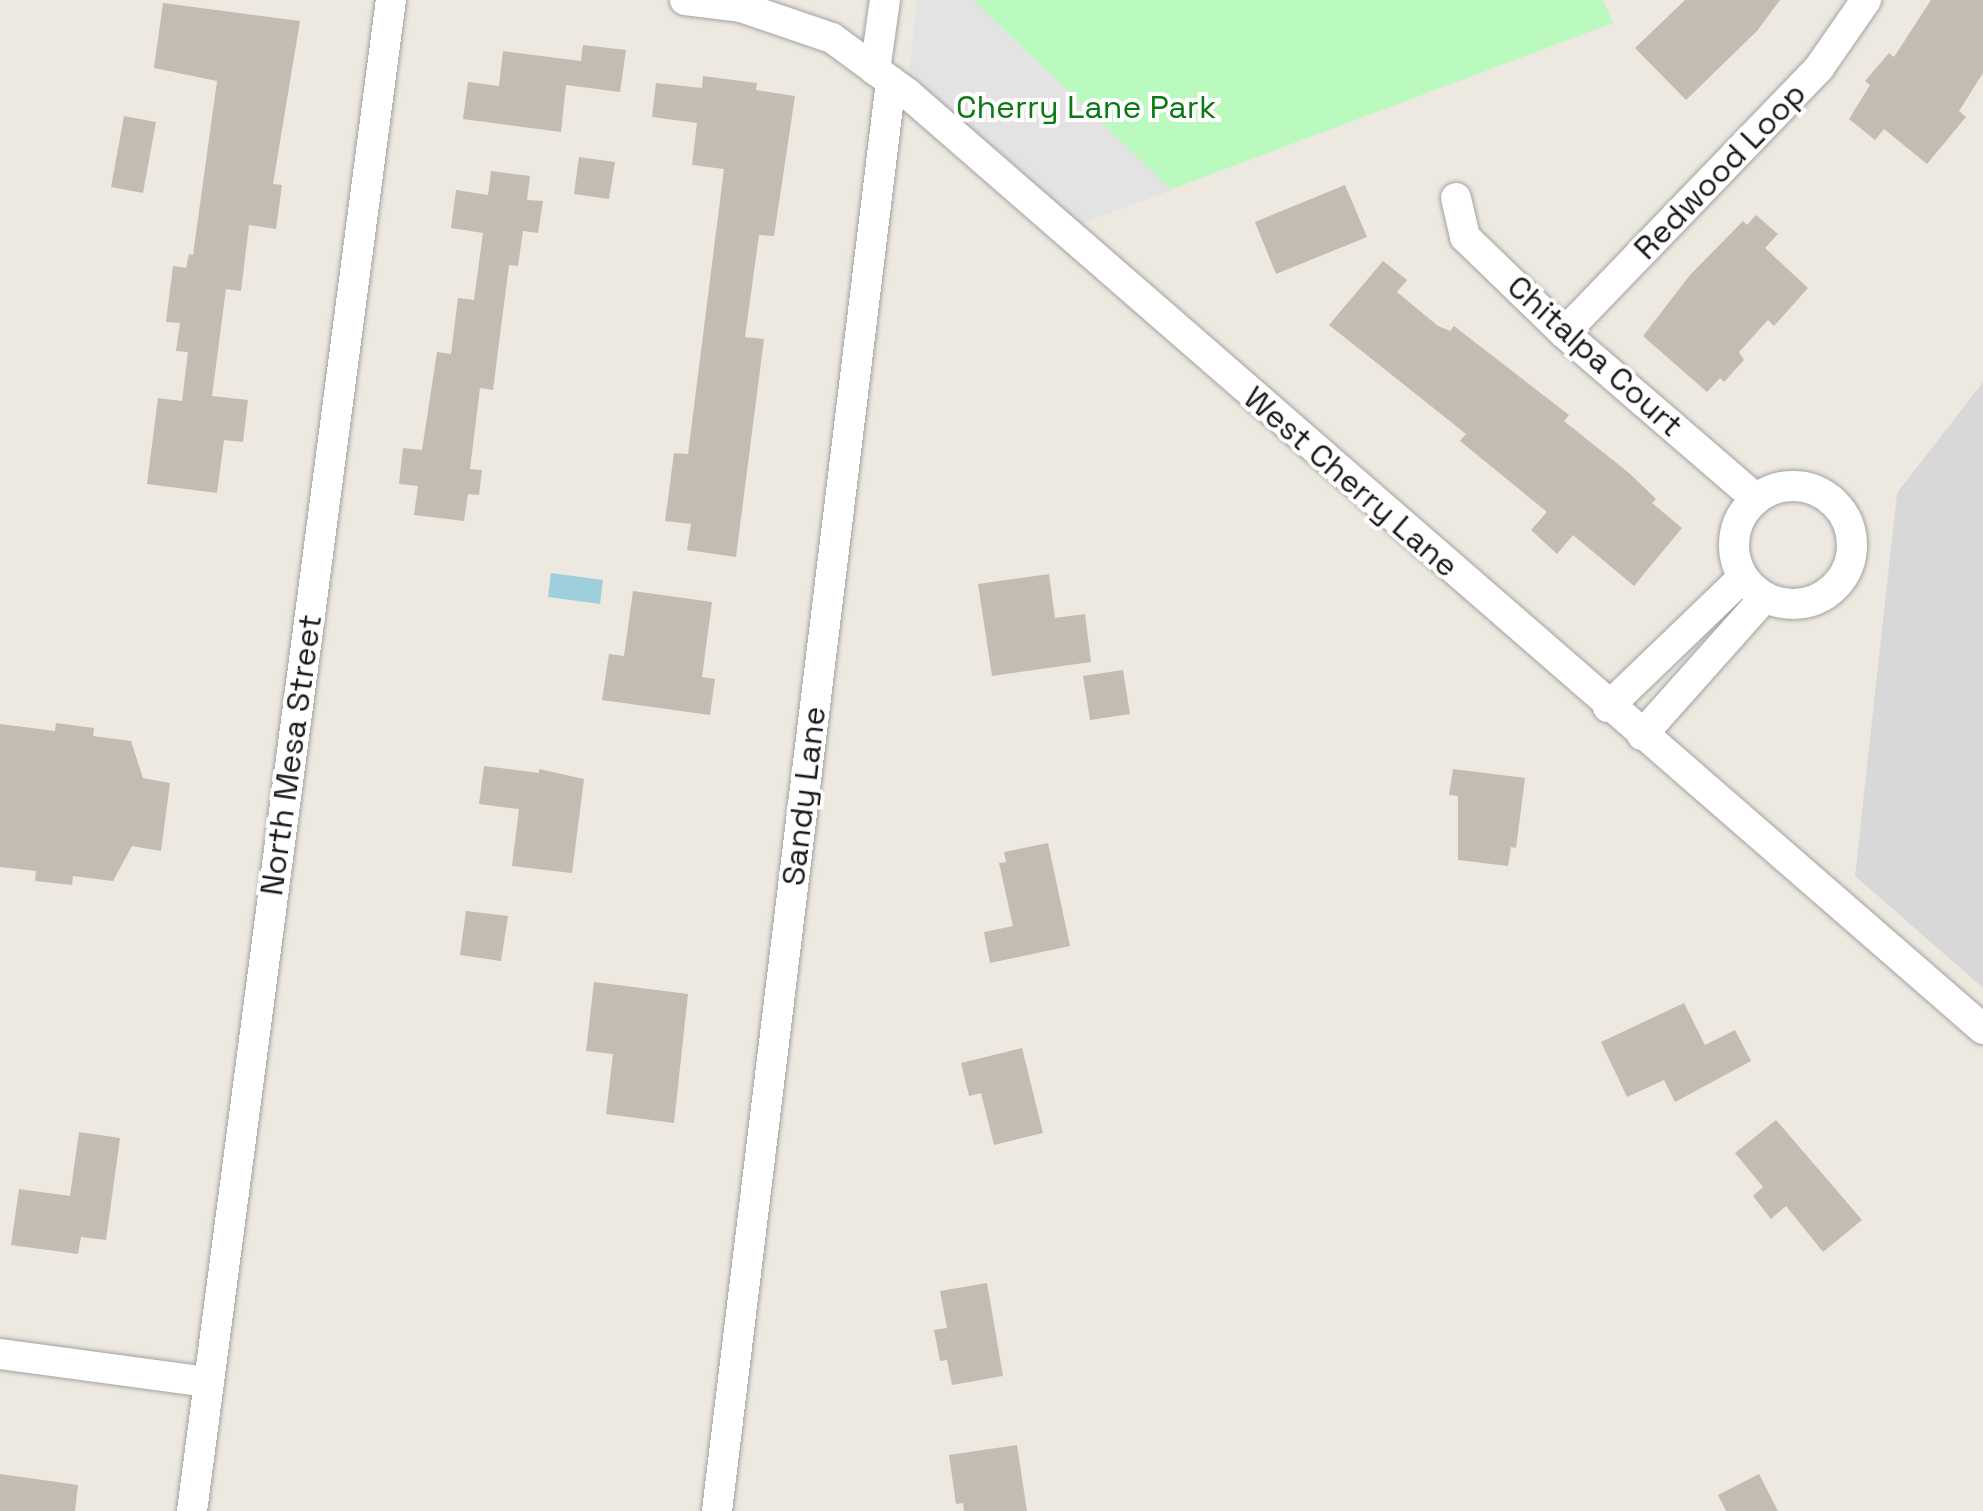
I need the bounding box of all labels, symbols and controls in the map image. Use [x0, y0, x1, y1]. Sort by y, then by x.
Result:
street label: Redwood Loop [1626, 75, 1814, 267]
park label: Cherry Lane Park [956, 88, 1216, 126]
street label: Chitalpa Court [1499, 267, 1691, 445]
street label: West Cherry Lane [1236, 378, 1466, 586]
street label: North Mesa Street [252, 612, 330, 898]
street label: Sandy Lane [774, 704, 834, 888]

